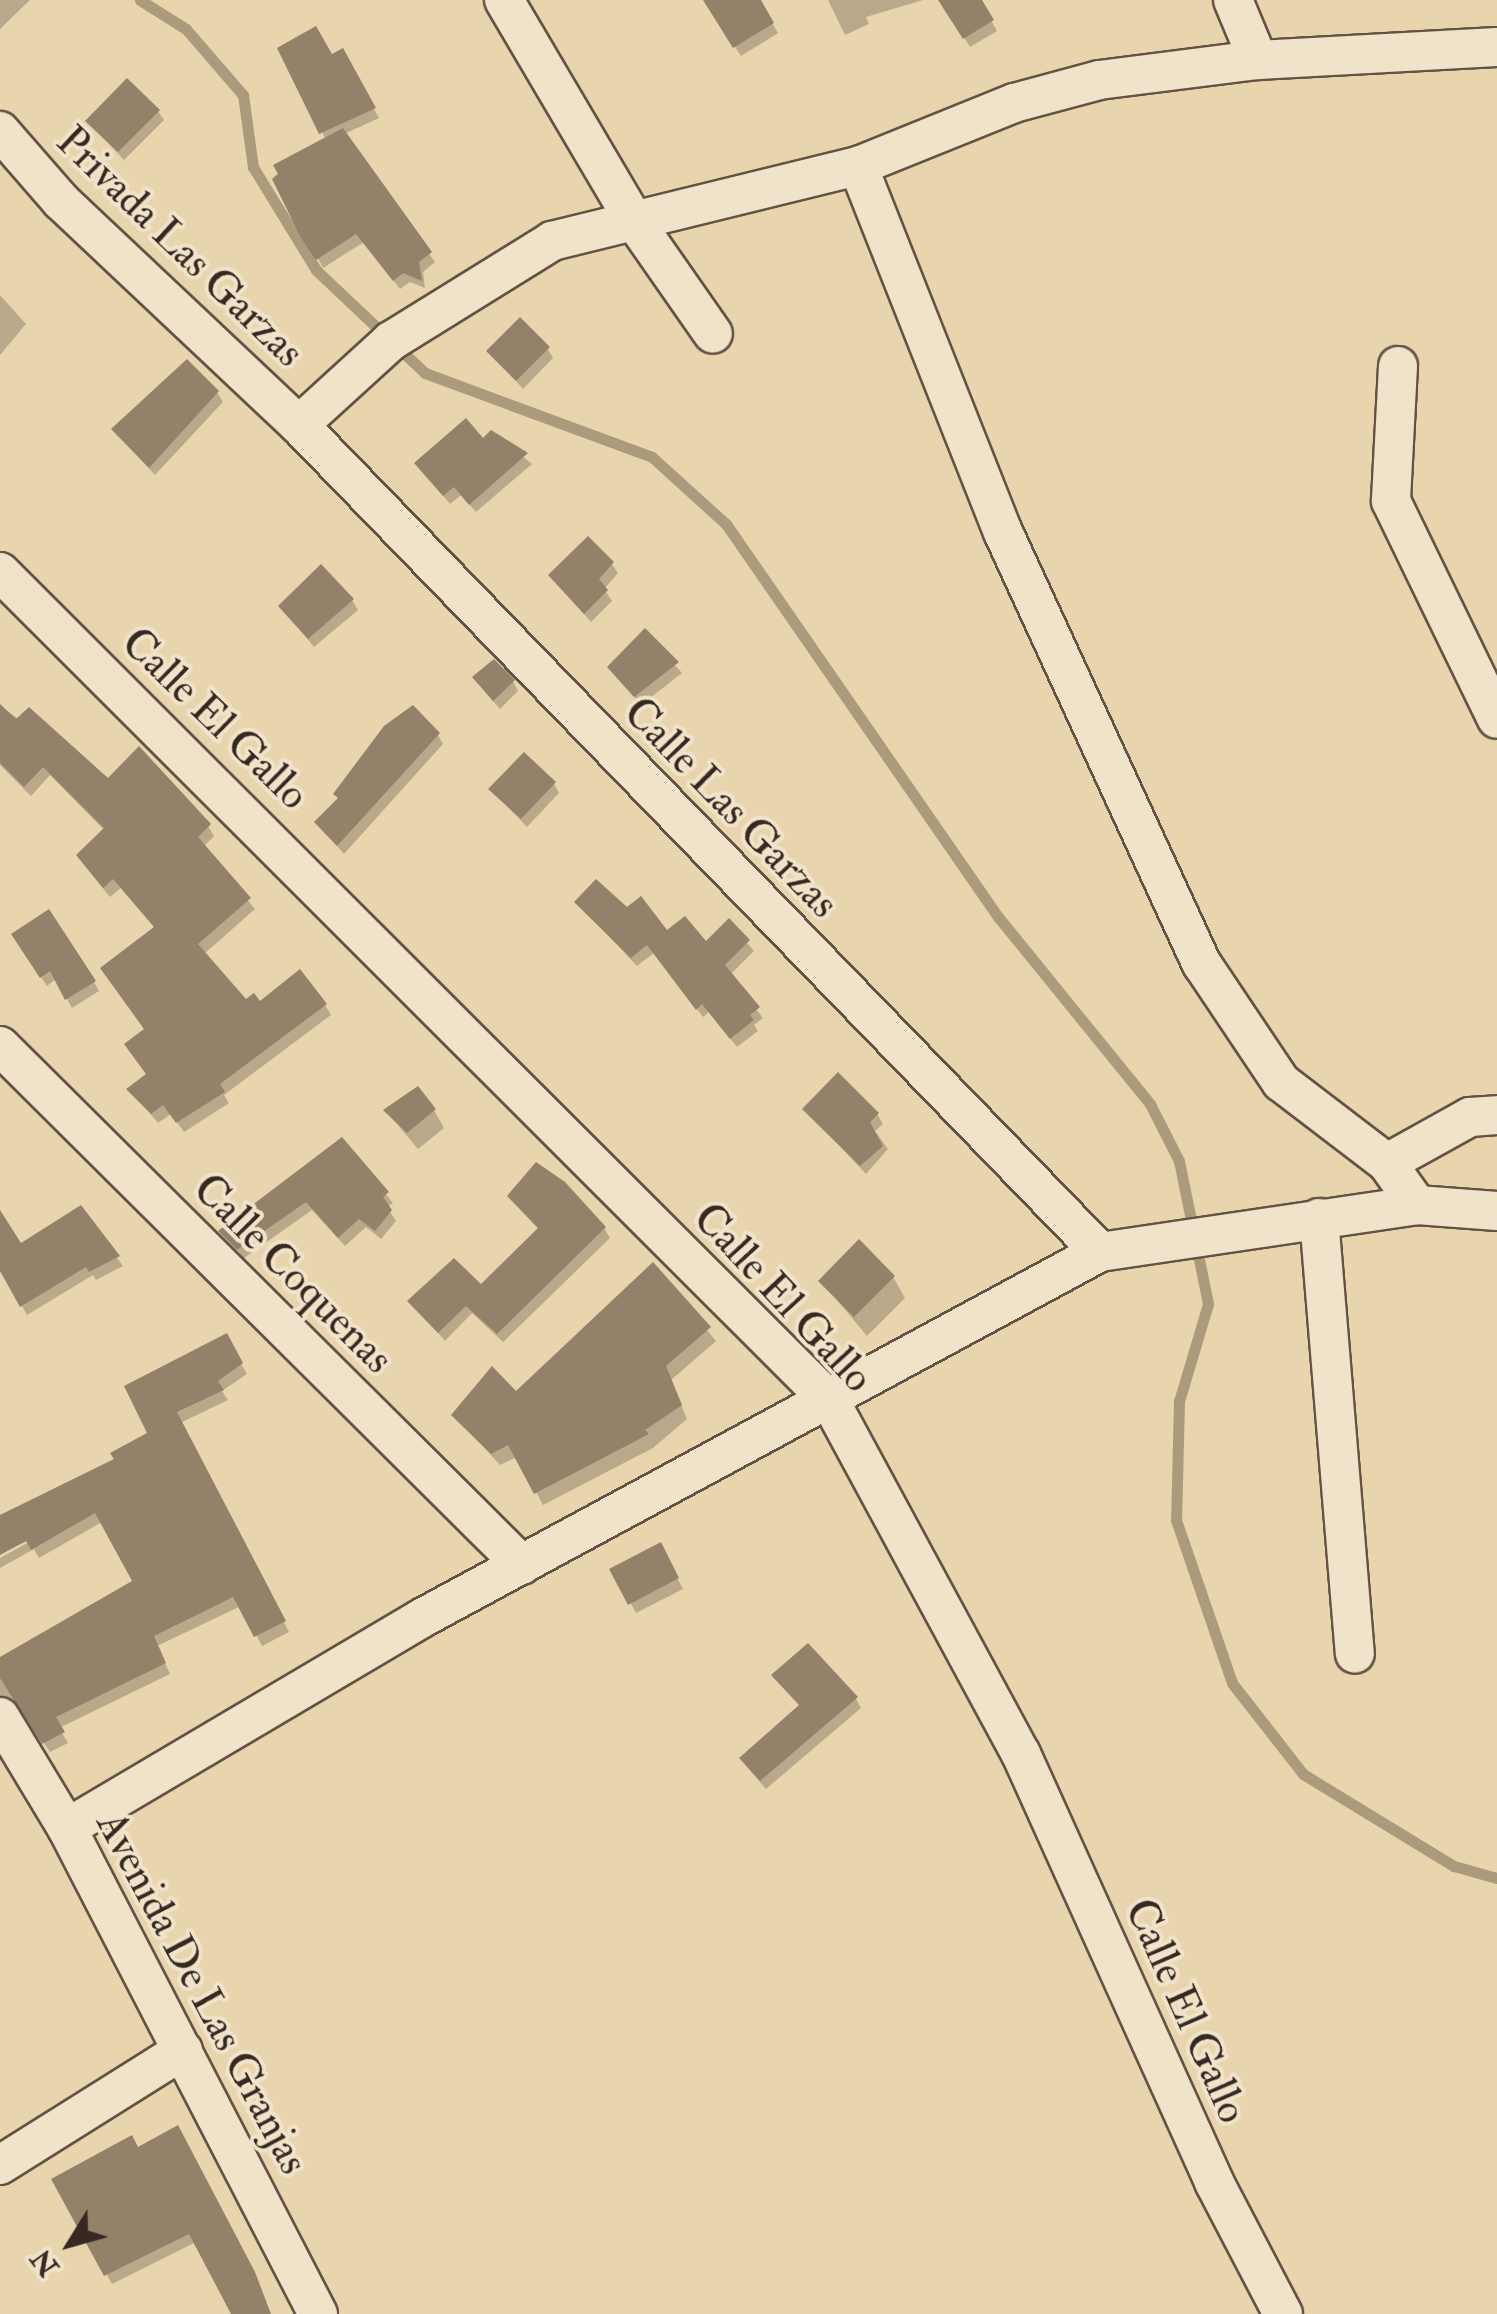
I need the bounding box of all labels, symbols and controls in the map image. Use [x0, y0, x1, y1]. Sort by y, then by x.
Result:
street label: Privada Las Garzas [46, 116, 314, 378]
street label: Calle El Gallo [111, 618, 319, 820]
street label: Calle Las Garzas [613, 687, 849, 929]
street label: Calle Coquenas [183, 1164, 403, 1384]
street label: Calle El Gallo [683, 1193, 883, 1403]
street label: Avenida De Las Granjas [85, 1803, 319, 2183]
street label: Calle El Gallo [1114, 1891, 1258, 2131]
north arrow [20, 2194, 120, 2294]
text: N [24, 2242, 67, 2283]

